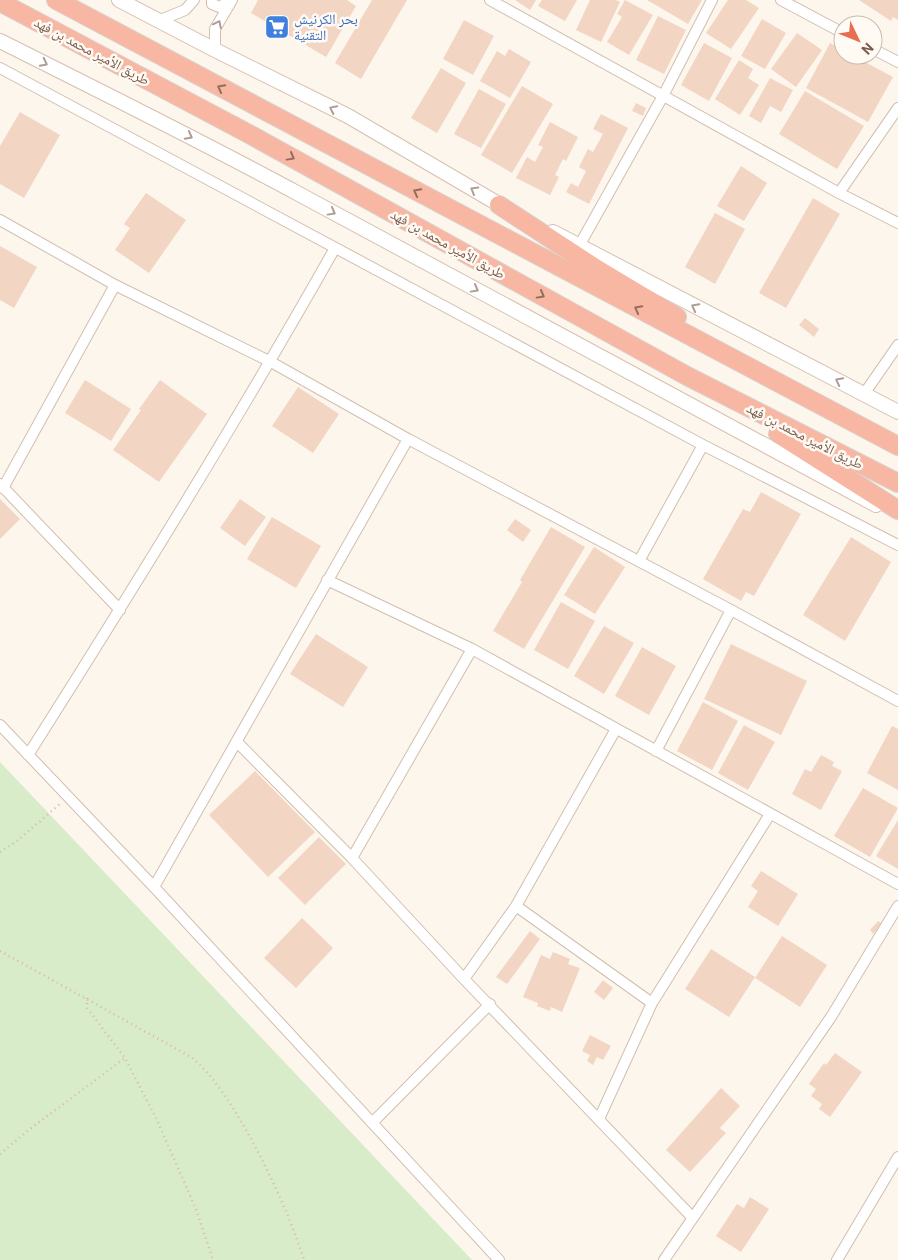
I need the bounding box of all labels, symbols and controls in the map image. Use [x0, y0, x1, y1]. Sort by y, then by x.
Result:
place label: بحر الكرنيش التقنية [294, 11, 358, 43]
street label: طريق الأمير محمد بن فهد [31, 14, 152, 90]
supermarket icon: بحر الكرنيش التقنية [264, 14, 290, 40]
north arrow [833, 15, 883, 65]
one-way arrow [212, 20, 223, 29]
text: N [858, 40, 877, 58]
one-way arrow [38, 57, 47, 67]
one-way arrow [217, 84, 226, 94]
one-way arrow [330, 105, 339, 115]
one-way arrow [183, 130, 192, 140]
one-way arrow [286, 151, 295, 161]
one-way arrow [471, 186, 480, 196]
one-way arrow [414, 188, 423, 198]
one-way arrow [327, 205, 336, 215]
street label: طريق الأمير محمد بن فهد [387, 206, 508, 284]
one-way arrow [470, 283, 479, 293]
one-way arrow [535, 289, 544, 299]
one-way arrow [691, 303, 700, 313]
one-way arrow [635, 305, 644, 315]
one-way arrow [836, 377, 845, 387]
street label: طريق الأمير محمد بن فهد [743, 400, 866, 474]

